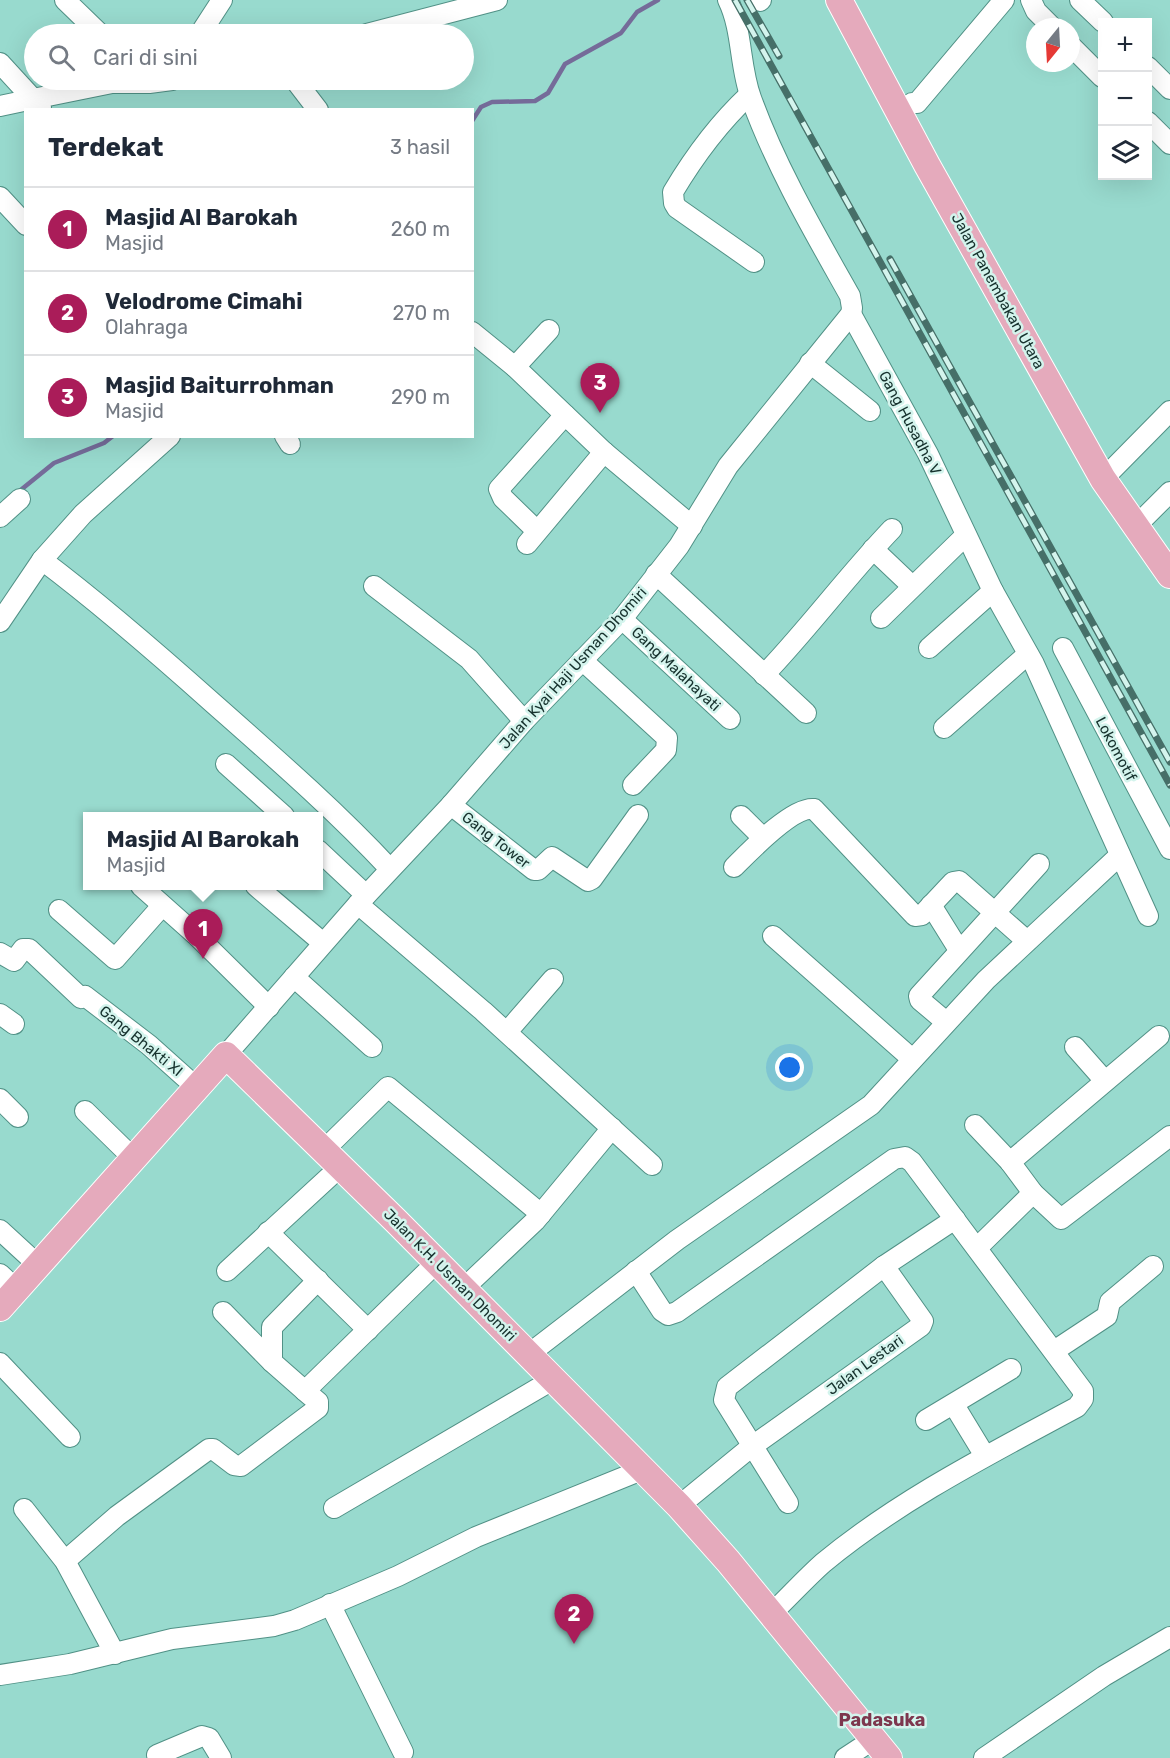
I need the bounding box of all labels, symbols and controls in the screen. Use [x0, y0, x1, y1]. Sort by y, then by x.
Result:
north arrow [1026, 18, 1080, 72]
map controls [1098, 18, 1152, 180]
button: + [1098, 18, 1152, 72]
search box [24, 24, 474, 90]
icon: search [45, 41, 78, 74]
text: Cari di sini [93, 44, 198, 71]
button: − [1098, 72, 1152, 126]
button: layers [1098, 126, 1152, 180]
text: Terdekat [48, 132, 163, 163]
text: 3 hasil [390, 135, 450, 159]
text: Masjid Al Barokah [105, 204, 298, 231]
street label: Jalan Panembakan Utara [948, 210, 1048, 372]
text: 1 [63, 217, 72, 241]
text: 260 m [391, 217, 450, 241]
text: Masjid [105, 231, 164, 255]
text: Velodrome Cimahi [105, 288, 302, 315]
text: 2 [61, 301, 74, 325]
text: 270 m [393, 301, 450, 325]
text: Olahraga [105, 315, 188, 339]
pin: 3 [580, 364, 620, 413]
street label: Gang Husadha V [875, 368, 945, 478]
text: Masjid Baiturrohman [105, 372, 334, 399]
text: 3 [61, 385, 74, 409]
text: 290 m [391, 385, 450, 409]
text: Masjid [105, 399, 164, 423]
street label: Jalan Kyai Haji Usman Dhomiri [496, 583, 650, 753]
street label: Gang Malahayati [628, 623, 724, 715]
street label: Lokomotif [1092, 714, 1140, 784]
street label: Gang Tower [458, 808, 534, 872]
popup [83, 812, 323, 890]
text: Masjid Al Barokah [107, 826, 299, 853]
text: Masjid [107, 853, 166, 877]
pin: 1 [184, 910, 222, 959]
street label: Gang Bhakti XI [96, 1002, 186, 1080]
your location [775, 1053, 804, 1082]
street label: Jalan K.H. Usman Dhomiri [380, 1205, 520, 1345]
street label: Jalan Lestari [823, 1331, 907, 1399]
pin: 2 [554, 1594, 594, 1644]
district label: Padasuka [838, 1709, 926, 1731]

